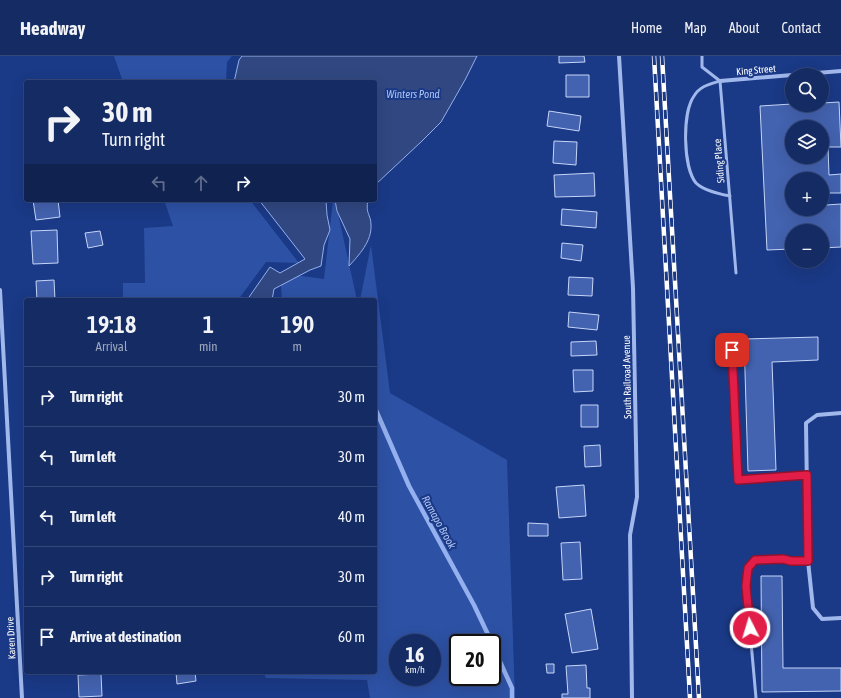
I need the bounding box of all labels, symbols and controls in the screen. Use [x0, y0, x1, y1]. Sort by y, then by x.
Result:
text: Headway [20, 17, 85, 39]
text: Home [631, 20, 662, 36]
text: Map [684, 20, 707, 36]
text: About [729, 20, 760, 36]
text: Contact [782, 20, 821, 36]
street label: King Street [736, 63, 776, 77]
map controls [785, 68, 829, 268]
button: search [785, 68, 829, 112]
water label: Winters Pond [386, 88, 440, 100]
icon: right [36, 96, 88, 148]
text: 30 m [102, 96, 152, 128]
button: layers [785, 120, 829, 164]
text: Turn right [102, 129, 165, 150]
street label: Siding Place [712, 138, 726, 184]
icon: left [148, 172, 170, 194]
icon: ahead [190, 172, 212, 194]
icon: right [232, 172, 254, 194]
button: + [785, 172, 829, 216]
button: − [785, 224, 829, 268]
text: 19:18 [87, 311, 136, 338]
text: 1 [203, 311, 214, 338]
text: 190 [280, 311, 314, 338]
pin [715, 333, 749, 367]
street label: South Railroad Avenue [621, 335, 633, 419]
text: Arrival [96, 339, 127, 354]
text: min [199, 339, 218, 354]
text: m [293, 339, 302, 354]
icon: arrive [721, 339, 743, 361]
icon: right [36, 386, 58, 408]
text: Turn right [70, 388, 123, 405]
text: 30 m [338, 388, 365, 405]
icon: left [36, 446, 58, 468]
text: Turn left [70, 448, 116, 465]
text: 30 m [338, 448, 365, 465]
water label: Ramapo Brook [419, 493, 459, 551]
icon: left [36, 506, 58, 528]
text: Turn left [70, 508, 116, 525]
text: 40 m [338, 508, 365, 525]
icon: right [36, 566, 58, 588]
text: Turn right [70, 568, 123, 585]
text: 30 m [338, 568, 365, 585]
position arrow [729, 607, 771, 649]
street label: Karen Drive [4, 616, 18, 660]
icon: arrive [36, 626, 58, 648]
text: Arrive at destination [70, 628, 181, 645]
text: 60 m [338, 628, 365, 645]
speed limit sign: 20 [449, 634, 501, 686]
text: 16 [406, 643, 424, 666]
text: km/h [405, 664, 425, 675]

